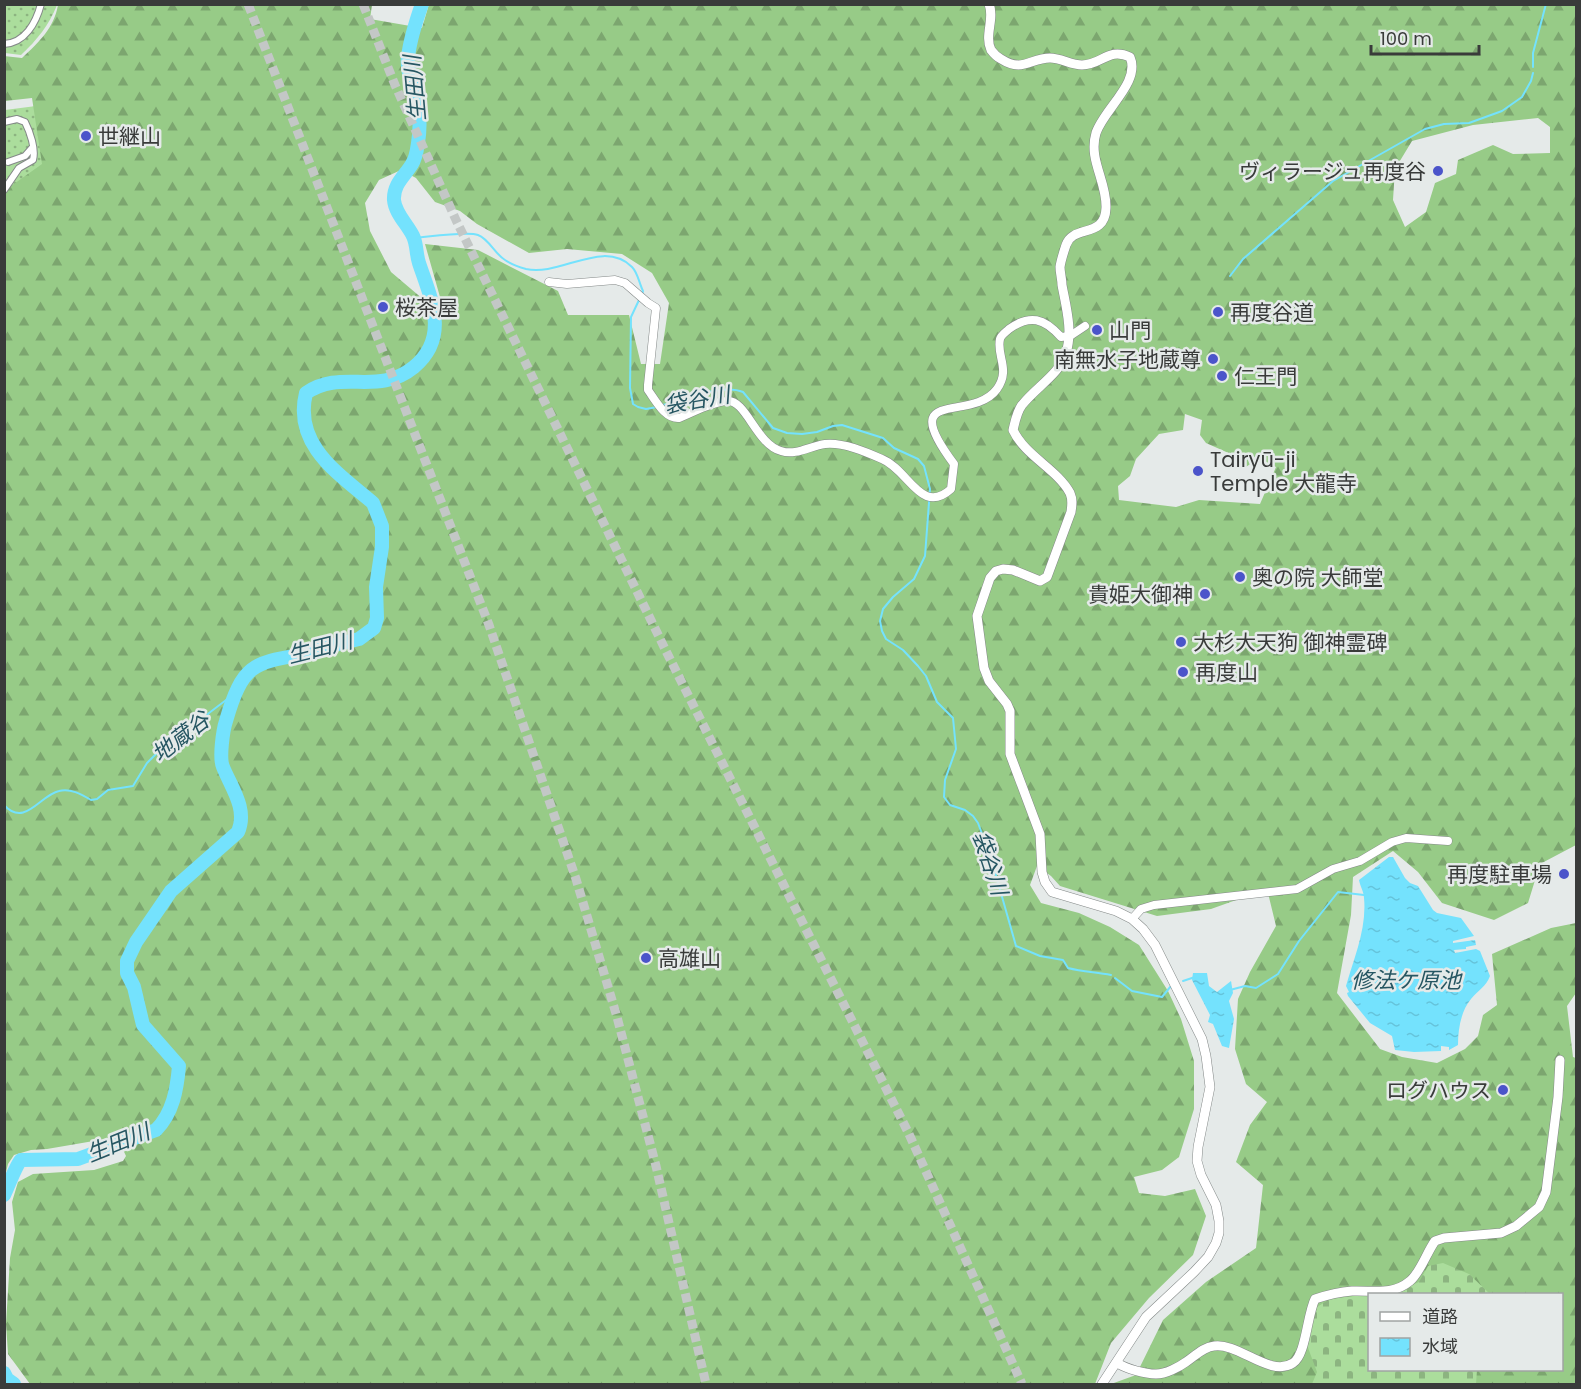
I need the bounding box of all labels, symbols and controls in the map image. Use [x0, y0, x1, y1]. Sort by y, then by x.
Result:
scale bar [1371, 18, 1479, 56]
text: 100 m [1380, 26, 1432, 51]
water label: 生田川 [397, 52, 433, 122]
place label: 世継山 [98, 122, 161, 151]
marker: 世継山 [79, 129, 93, 143]
place label: ヴィラージュ再度谷 [1239, 157, 1426, 186]
marker: ヴィラージュ再度谷 [1431, 164, 1445, 178]
place label: 桜茶屋 [395, 293, 458, 322]
place label: 再度谷道 [1230, 298, 1314, 327]
marker: 桜茶屋 [376, 300, 390, 314]
marker: 再度谷道 [1211, 305, 1225, 319]
place label: 山門 [1109, 316, 1151, 345]
marker: 山門 [1090, 323, 1104, 337]
place label: 南無水子地蔵尊 [1054, 345, 1201, 374]
marker: 南無水子地蔵尊 [1206, 352, 1220, 366]
place label: 仁王門 [1234, 362, 1297, 391]
marker: 仁王門 [1215, 369, 1229, 383]
water label: 袋谷川 [662, 379, 734, 421]
place label: Tairyū-ji Temple 大龍寺 [1210, 445, 1357, 498]
marker: Tairyū-ji Temple 大龍寺 [1191, 464, 1205, 478]
place label: 奥の院 大師堂 [1252, 563, 1384, 592]
marker: 奥の院 大師堂 [1233, 570, 1247, 584]
place label: 貴姫大御神 [1088, 580, 1193, 609]
marker: 貴姫大御神 [1198, 587, 1212, 601]
water label: 生田川 [284, 624, 358, 671]
place label: 大杉大天狗 御神霊碑 [1193, 628, 1388, 657]
marker: 大杉大天狗 御神霊碑 [1174, 635, 1188, 649]
place label: 再度山 [1195, 658, 1258, 687]
marker: 再度山 [1176, 665, 1190, 679]
water label: 地蔵谷 [145, 703, 218, 770]
water label: 袋谷川 [965, 827, 1016, 901]
place label: 再度駐車場 [1447, 860, 1552, 889]
marker: 再度駐車場 [1557, 867, 1571, 881]
place label: 高雄山 [658, 944, 721, 973]
marker: 高雄山 [639, 951, 653, 965]
water label: 修法ケ原池 [1351, 965, 1463, 996]
place label: ログハウス [1386, 1076, 1491, 1105]
marker: ログハウス [1496, 1083, 1510, 1097]
water label: 生田川 [82, 1116, 156, 1170]
legend [1368, 1293, 1563, 1371]
text: 道路 [1422, 1304, 1458, 1329]
text: 水域 [1422, 1334, 1458, 1359]

